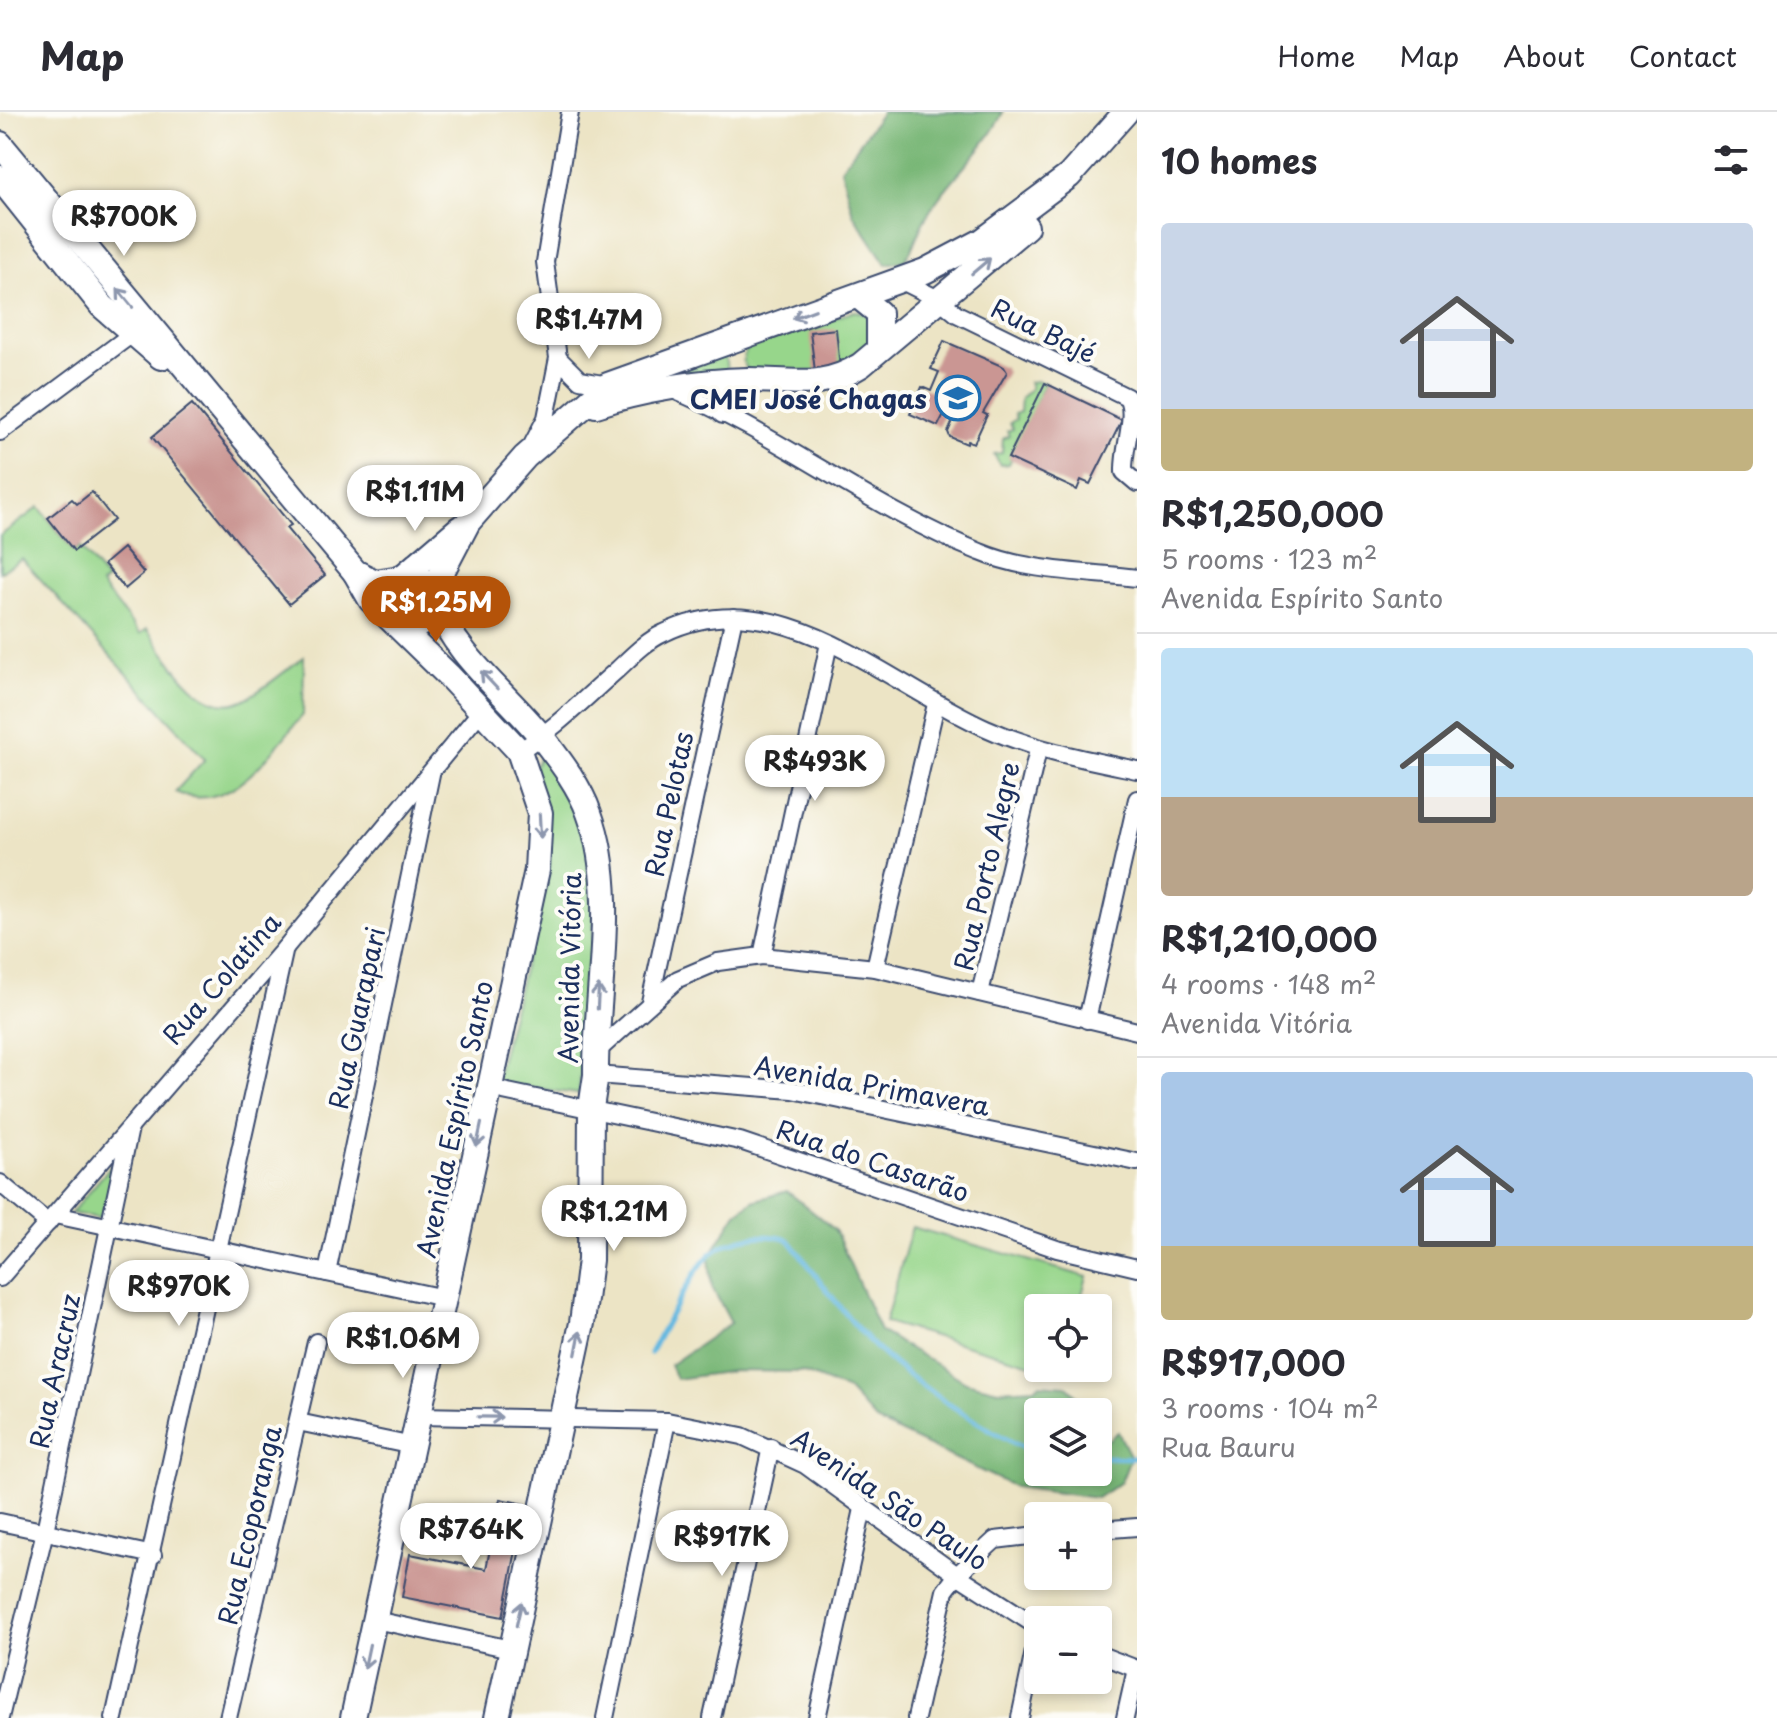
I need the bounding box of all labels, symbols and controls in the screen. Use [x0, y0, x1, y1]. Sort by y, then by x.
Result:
text: Map [40, 27, 124, 84]
text: Home [1277, 34, 1355, 77]
text: Map [1399, 34, 1459, 77]
text: About [1503, 34, 1585, 77]
text: Contact [1629, 34, 1737, 77]
text: 10 homes [1161, 134, 1317, 186]
icon: filters [1709, 138, 1753, 182]
pin: R$700K [59, 190, 189, 258]
text: R$700K [70, 196, 178, 235]
one-way arrow [970, 257, 991, 275]
icon: home [1385, 275, 1529, 419]
one-way arrow [117, 288, 134, 309]
street label: Rua Bajé [985, 288, 1103, 372]
pin: R$1.47M [515, 293, 663, 361]
text: R$1.47M [535, 299, 643, 338]
one-way arrow [792, 308, 817, 322]
school or university icon: CMEI José Chagas [934, 374, 982, 422]
place label: CMEI José Chagas [690, 379, 927, 418]
pin: R$1.11M [341, 465, 489, 533]
text: R$1.11M [365, 471, 465, 510]
text: R$1,250,000 [1161, 487, 1384, 539]
text: 5 rooms · 123 m² [1161, 539, 1377, 578]
pin: R$1.25M [362, 576, 510, 644]
text: Avenida Espírito Santo [1161, 578, 1443, 617]
text: R$1.25M [379, 582, 493, 621]
one-way arrow [479, 670, 498, 690]
icon: home [1385, 700, 1529, 844]
street label: Rua Pelotas [634, 728, 702, 880]
pin: R$493K [750, 735, 880, 803]
text: R$493K [763, 741, 867, 780]
street label: Rua Porto Alegre [943, 758, 1029, 974]
one-way arrow [533, 812, 548, 839]
street label: Avenida Vitória [548, 871, 590, 1064]
street label: Rua Colatina [153, 903, 290, 1053]
text: R$1,210,000 [1161, 912, 1378, 964]
street label: Rua Guarapari [318, 923, 394, 1113]
text: 4 rooms · 148 m² [1161, 964, 1376, 1003]
street label: Avenida Espírito Santo [406, 977, 502, 1261]
one-way arrow [591, 984, 606, 1011]
text: Avenida Vitória [1161, 1003, 1352, 1042]
street label: Avenida Primavera [751, 1045, 993, 1125]
street label: Rua do Casarão [771, 1109, 975, 1211]
one-way arrow [471, 1122, 486, 1147]
icon: home [1385, 1124, 1529, 1268]
pin: R$1.21M [540, 1185, 688, 1253]
text: R$1.21M [560, 1191, 668, 1230]
pin: R$970K [114, 1260, 244, 1328]
text: R$970K [127, 1266, 231, 1305]
street label: Rua Aracruz [19, 1290, 89, 1452]
map controls [1024, 1294, 1112, 1694]
button: locate [1024, 1294, 1112, 1382]
pin: R$1.06M [329, 1312, 477, 1380]
text: R$1.06M [345, 1318, 461, 1357]
one-way arrow [572, 1331, 587, 1356]
text: R$917,000 [1161, 1336, 1346, 1388]
text: 3 rooms · 104 m² [1161, 1388, 1379, 1427]
button: layers [1024, 1398, 1112, 1486]
one-way arrow [476, 1410, 503, 1425]
street label: Avenida São Paulo [784, 1418, 996, 1580]
street label: Rua Ecoporanga [207, 1421, 291, 1629]
text: Rua Bauru [1161, 1427, 1296, 1466]
button: + [1024, 1502, 1112, 1590]
pin: R$764K [406, 1503, 536, 1571]
text: R$764K [418, 1509, 524, 1548]
pin: R$917K [657, 1510, 787, 1578]
text: R$917K [673, 1516, 771, 1555]
one-way arrow [512, 1602, 527, 1628]
button: − [1024, 1606, 1112, 1694]
one-way arrow [359, 1643, 374, 1668]

